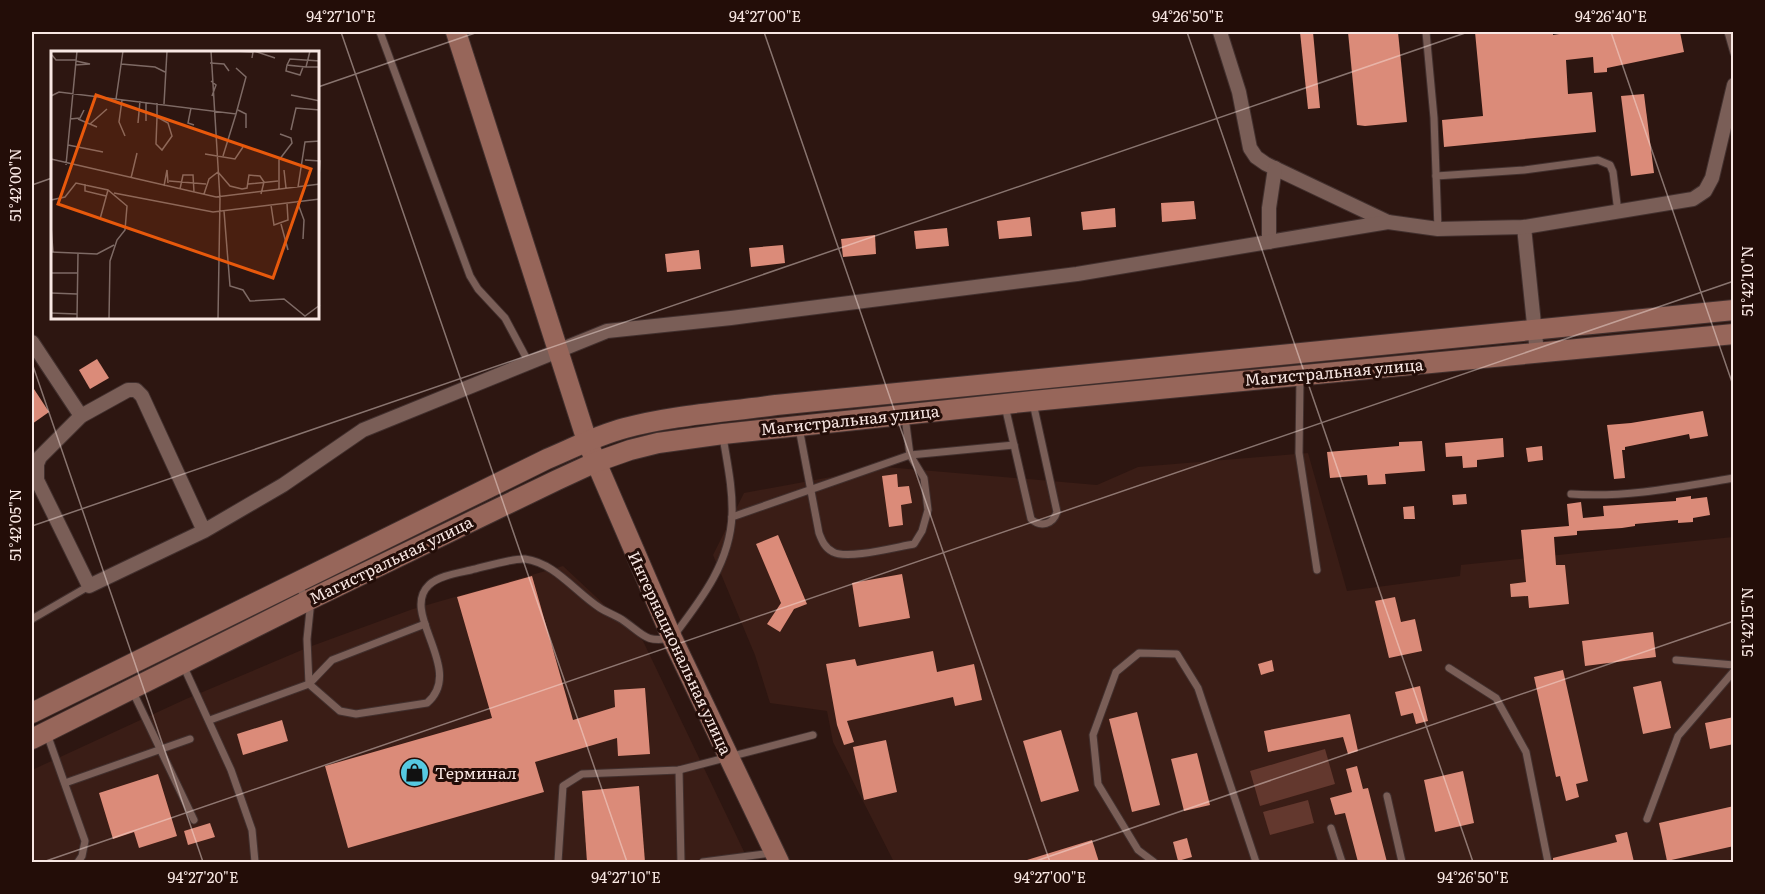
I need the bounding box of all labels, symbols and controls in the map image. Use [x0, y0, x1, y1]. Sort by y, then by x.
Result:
text: 94°27'10"E [306, 4, 376, 27]
text: 94°27'00"E [729, 4, 801, 27]
text: 94°26'50"E [1152, 4, 1224, 27]
text: 94°26'40"E [1575, 4, 1647, 27]
inset map [51, 51, 320, 320]
text: 51°42'00"N [3, 148, 26, 222]
text: 51°42'10"N [1735, 245, 1758, 317]
street label: Магистральная улица [1243, 351, 1425, 391]
street label: Магистральная улица [759, 398, 941, 440]
text: 51°42'05"N [3, 489, 26, 561]
street label: Магистральная улица [305, 509, 477, 609]
street label: Интернациональная улица [623, 547, 739, 759]
text: 51°42'15"N [1735, 587, 1758, 657]
shop icon: Терминал [398, 757, 430, 789]
place label: Терминал [435, 760, 517, 784]
text: 94°27'20"E [168, 865, 238, 888]
text: 94°27'10"E [591, 865, 661, 888]
text: 94°27'00"E [1014, 865, 1086, 888]
text: 94°26'50"E [1437, 865, 1509, 888]

